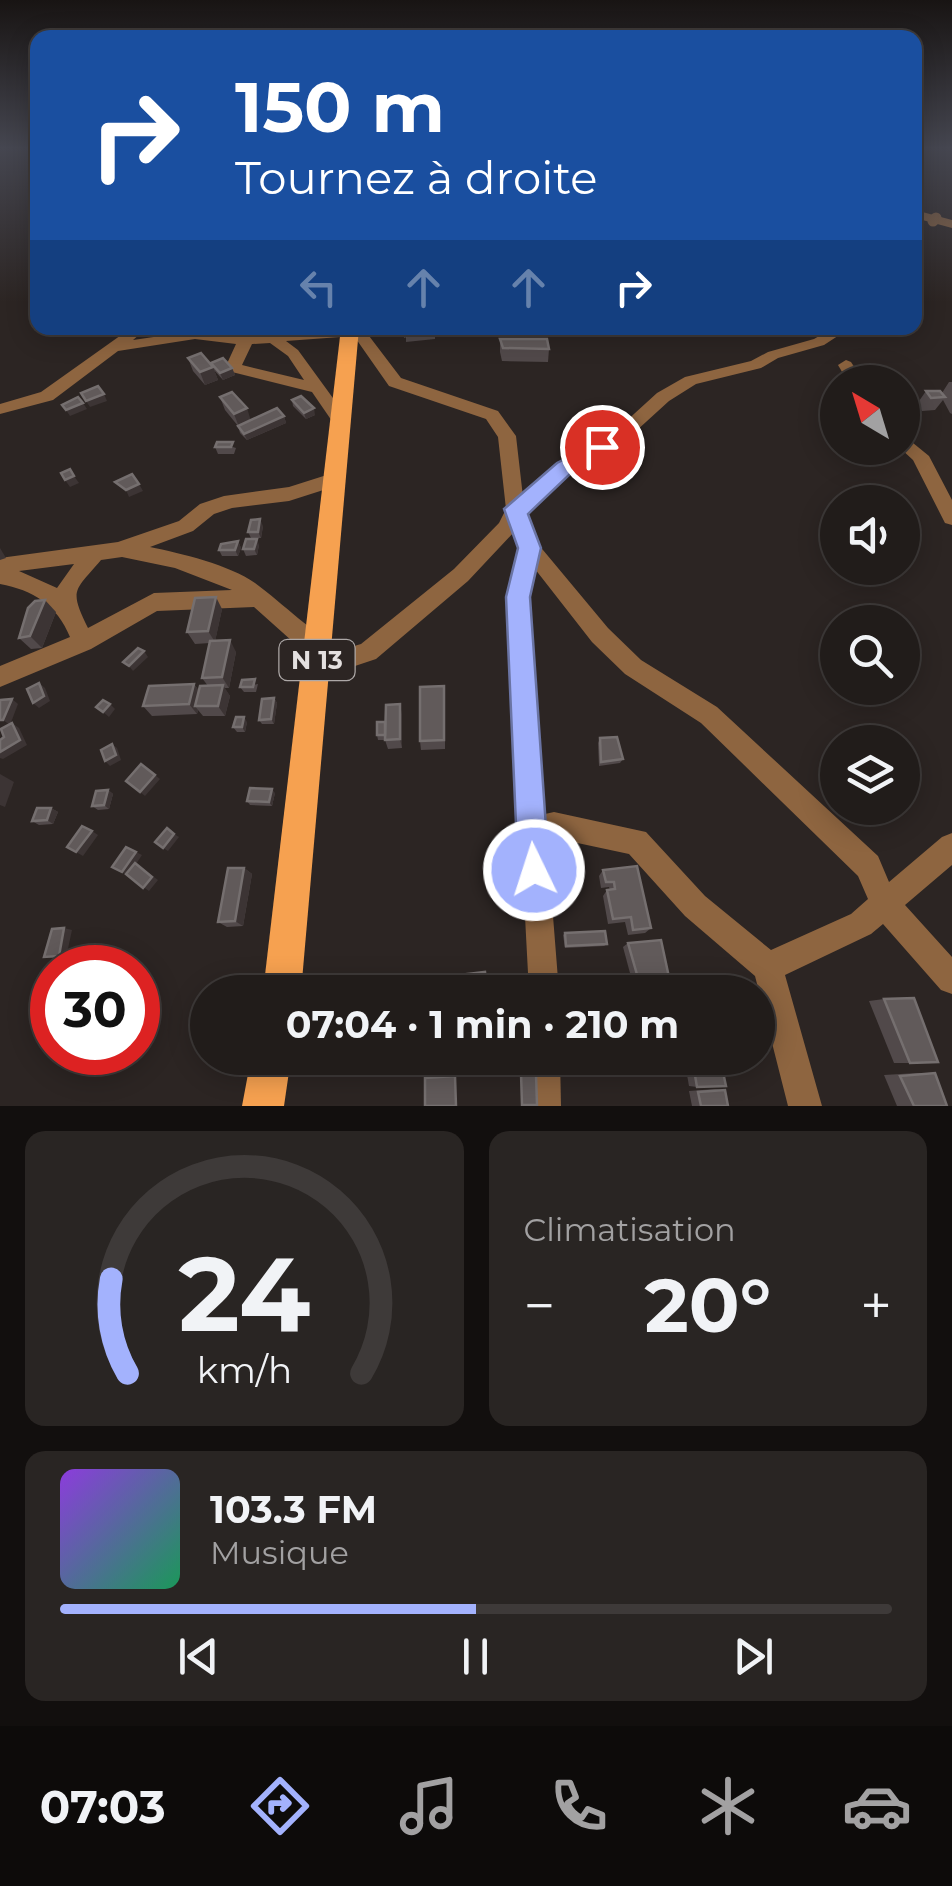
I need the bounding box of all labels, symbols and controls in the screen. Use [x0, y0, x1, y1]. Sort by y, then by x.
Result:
text: 150 m [235, 64, 445, 150]
icon: right [70, 70, 200, 200]
text: Tournez à droite [235, 150, 598, 205]
icon: left [291, 260, 346, 315]
icon: ahead [396, 260, 451, 315]
icon: ahead [501, 260, 556, 315]
icon: right [606, 260, 661, 315]
north arrow [820, 365, 920, 465]
map controls [820, 365, 920, 825]
pin [560, 405, 645, 490]
icon: arrive [575, 420, 630, 475]
button: sound [820, 485, 920, 585]
button: search [820, 605, 920, 705]
road number: N 13 [280, 640, 354, 680]
button: layers [820, 725, 920, 825]
position arrow [482, 818, 586, 922]
speed limit sign: 30 [30, 945, 160, 1075]
text: 07:04 · 1 min · 210 m [286, 1001, 679, 1048]
text: Climatisation [524, 1210, 736, 1249]
text: 24 [178, 1230, 310, 1357]
text: 20° [644, 1259, 771, 1351]
text: − [524, 1272, 555, 1339]
text: + [860, 1272, 892, 1339]
text: km/h [197, 1348, 292, 1392]
text: 103.3 FM [210, 1486, 377, 1533]
text: Musique [210, 1533, 349, 1572]
icon: previous [171, 1629, 226, 1684]
icon: pause [448, 1629, 503, 1684]
icon: next [726, 1629, 781, 1684]
icon: directions [245, 1771, 315, 1841]
icon: music [394, 1771, 464, 1841]
icon: phone [544, 1771, 614, 1841]
icon: climate [693, 1771, 763, 1841]
icon: car [842, 1771, 912, 1841]
text: 07:03 [40, 1779, 166, 1834]

